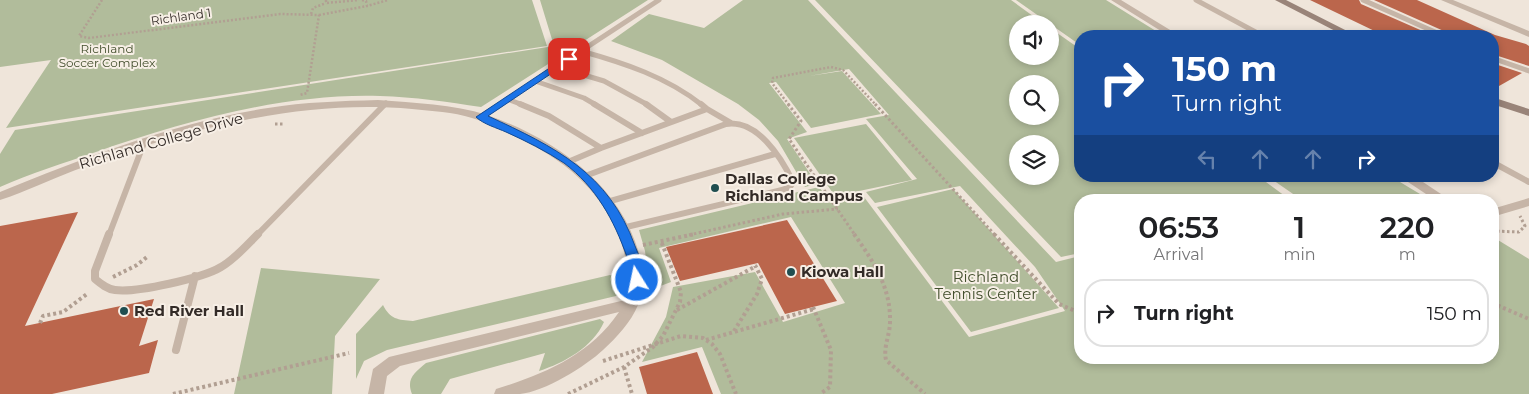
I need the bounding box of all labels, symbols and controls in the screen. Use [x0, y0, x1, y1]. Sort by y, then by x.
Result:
street label: Richland 1 [150, 5, 212, 28]
map controls [1009, 15, 1059, 185]
button: sound [1009, 15, 1059, 65]
pin [548, 38, 590, 80]
park label: Richland Soccer Complex [59, 41, 156, 70]
icon: arrive [555, 45, 583, 73]
text: 150 m [1172, 47, 1277, 90]
icon: right [1089, 50, 1154, 115]
button: search [1009, 75, 1059, 125]
text: Turn right [1172, 90, 1282, 117]
street label: Richland College Drive [77, 108, 245, 173]
button: layers [1009, 135, 1059, 185]
icon: left [1193, 145, 1221, 173]
icon: ahead [1246, 145, 1274, 173]
icon: ahead [1299, 145, 1327, 173]
icon: right [1352, 145, 1380, 173]
place label: Dallas College Richland Campus [725, 169, 863, 205]
marker: Dallas College Richland Campus [709, 182, 721, 194]
text: 06:53 [1138, 209, 1219, 246]
text: 1 [1294, 209, 1305, 246]
text: 220 [1380, 209, 1435, 246]
text: Arrival [1153, 245, 1204, 264]
text: min [1283, 245, 1316, 264]
text: m [1399, 245, 1416, 264]
position arrow [610, 253, 662, 305]
place label: Kiowa Hall [801, 262, 884, 281]
marker: Kiowa Hall [785, 266, 797, 278]
park label: Richland Tennis Center [935, 267, 1037, 303]
icon: right [1091, 299, 1119, 327]
place label: Red River Hall [134, 301, 244, 320]
text: Turn right [1134, 302, 1234, 325]
text: 150 m [1427, 302, 1482, 325]
marker: Red River Hall [118, 305, 130, 317]

